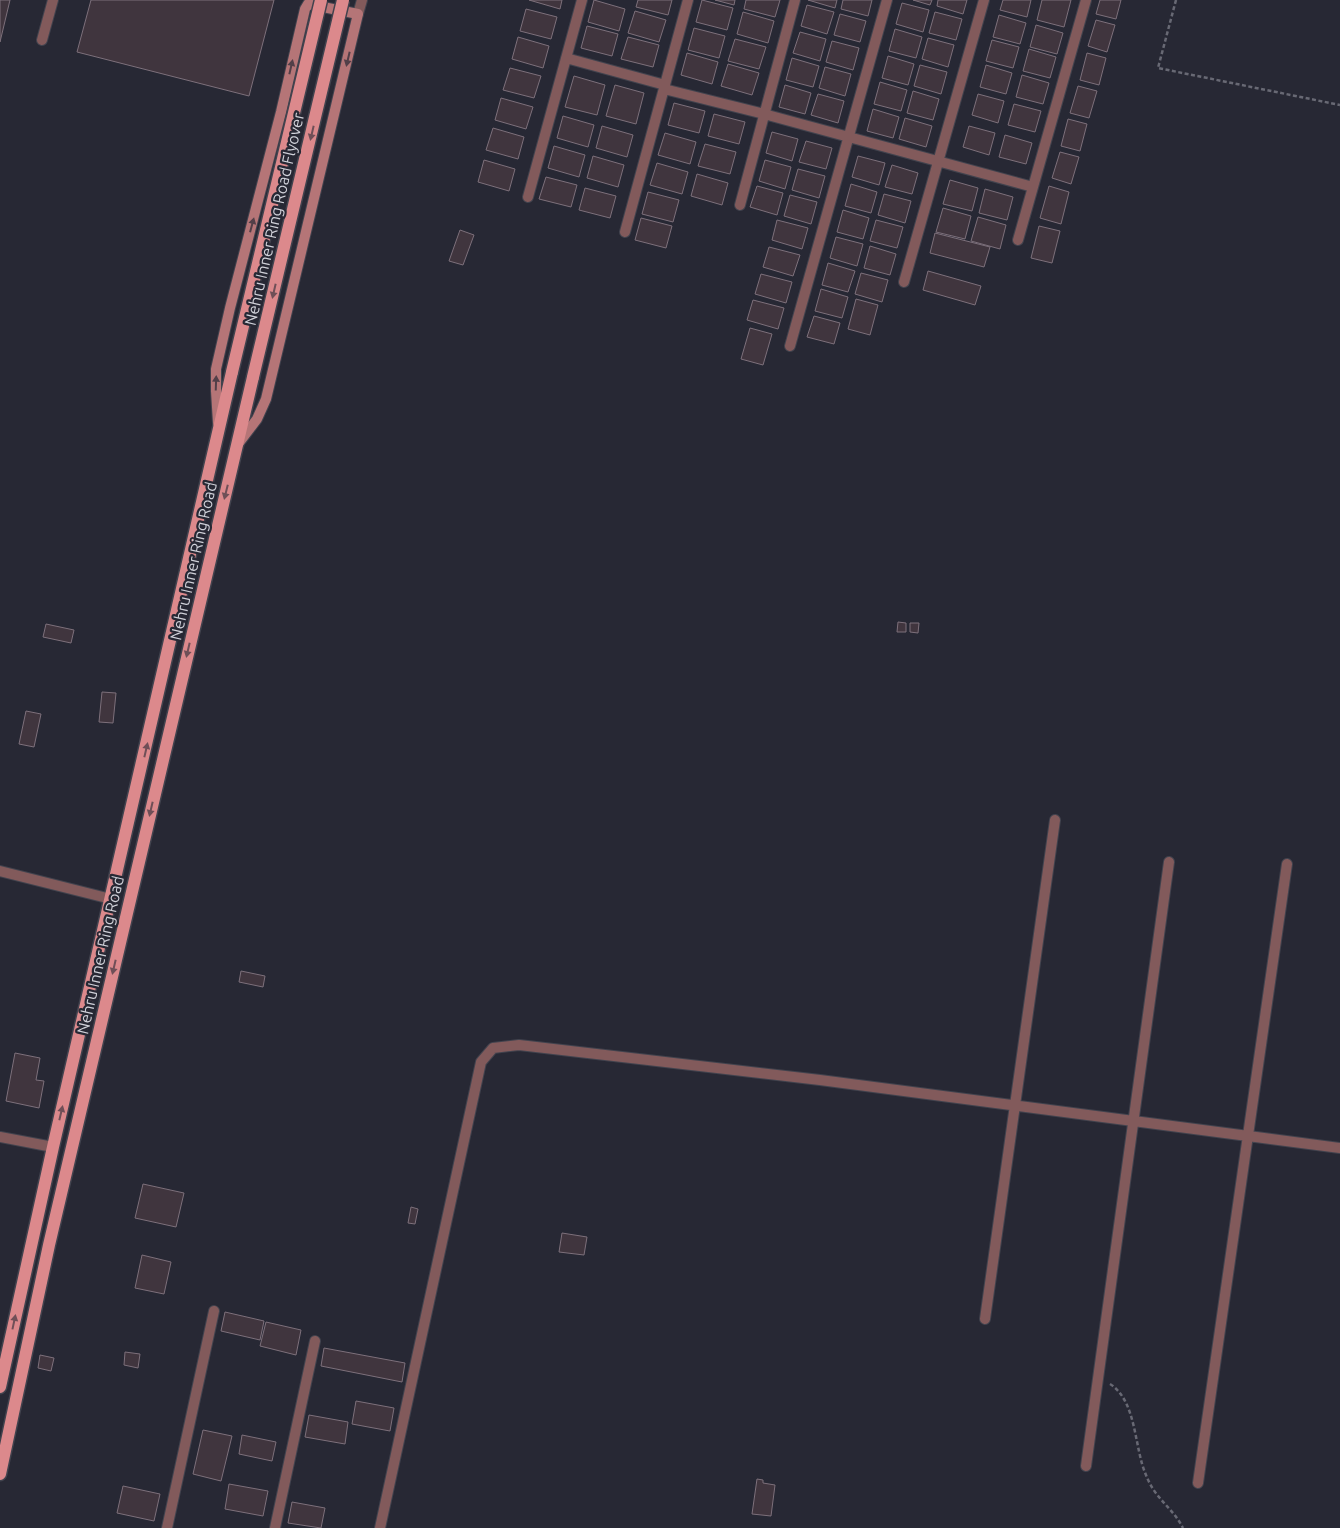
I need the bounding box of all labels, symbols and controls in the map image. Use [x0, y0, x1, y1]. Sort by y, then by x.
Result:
one-way arrow [344, 51, 352, 66]
one-way arrow [288, 59, 296, 75]
street label: Nehru Inner Ring Road Flyover [241, 111, 307, 327]
one-way arrow [307, 125, 315, 140]
one-way arrow [248, 217, 256, 232]
one-way arrow [270, 283, 278, 298]
one-way arrow [212, 374, 220, 390]
street label: Nehru Inner Ring Road [166, 480, 220, 642]
one-way arrow [222, 485, 230, 500]
one-way arrow [184, 643, 192, 658]
one-way arrow [142, 742, 150, 757]
one-way arrow [147, 801, 155, 816]
street label: Nehru Inner Ring Road [73, 874, 127, 1036]
one-way arrow [110, 959, 118, 974]
one-way arrow [57, 1105, 65, 1120]
one-way arrow [11, 1314, 19, 1330]

